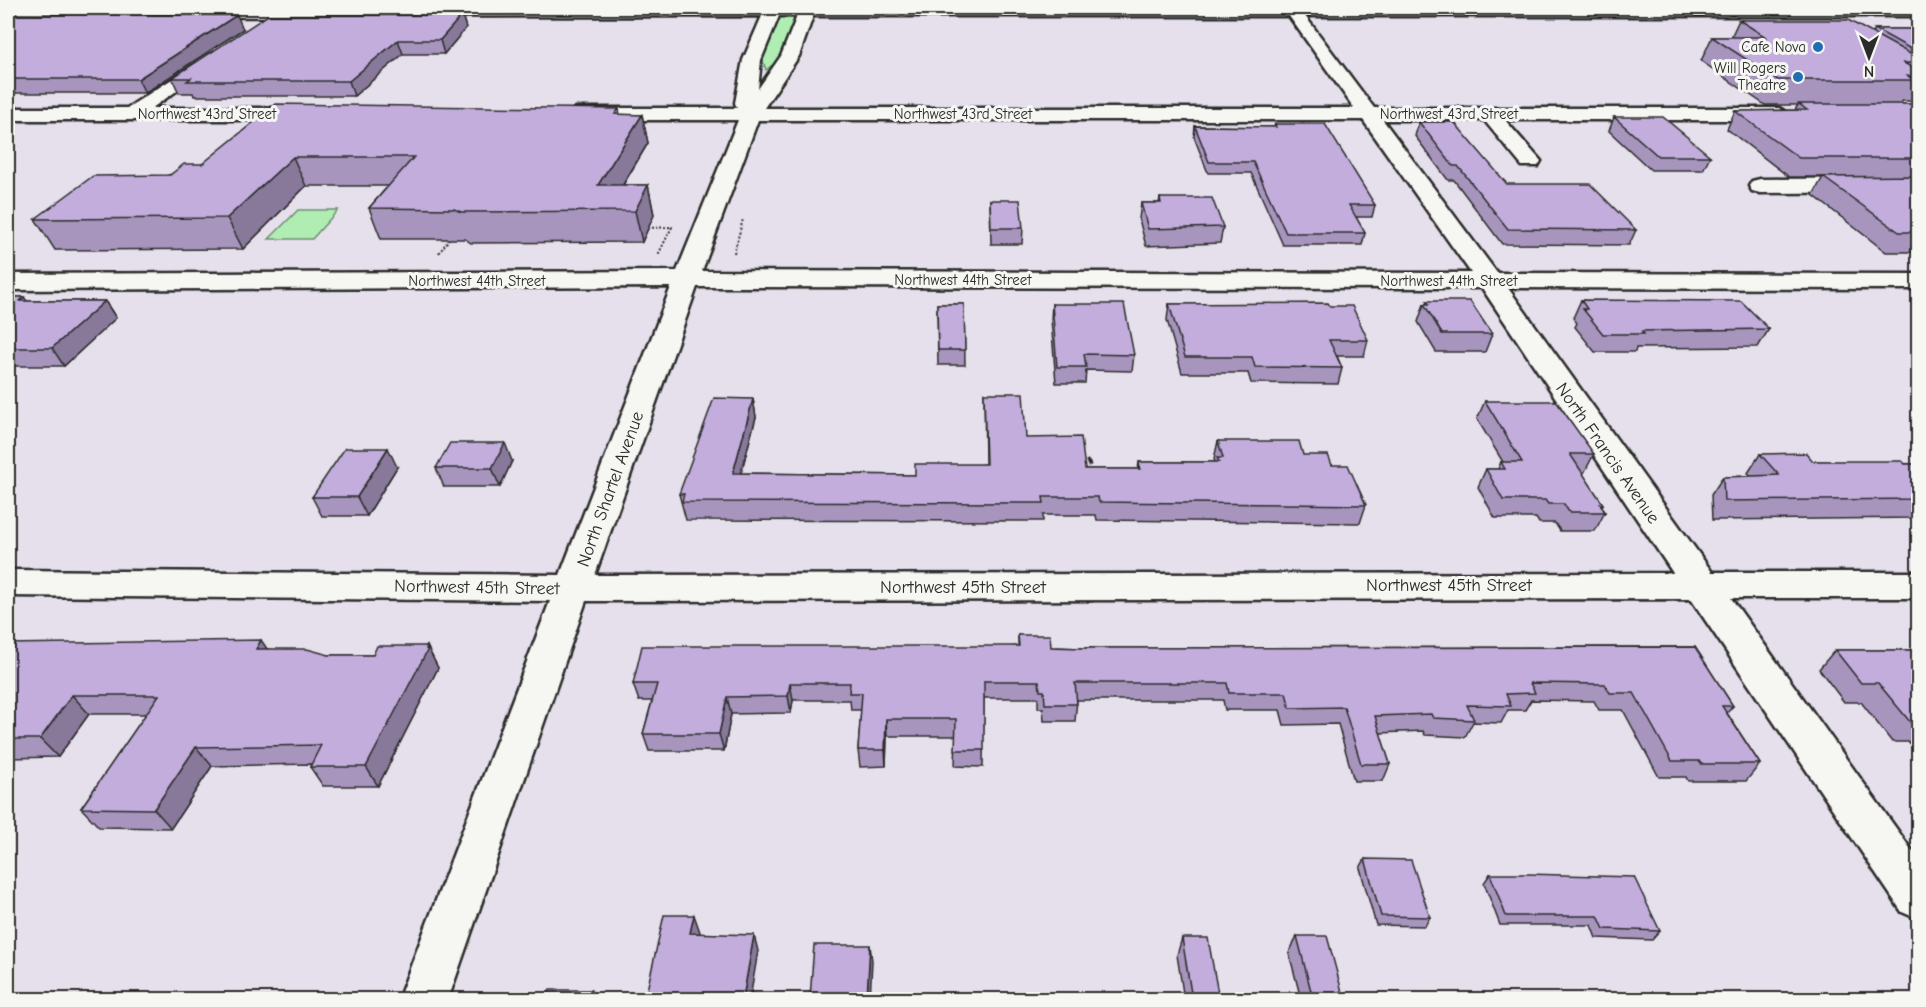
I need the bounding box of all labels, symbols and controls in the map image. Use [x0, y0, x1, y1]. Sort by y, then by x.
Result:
north arrow [1839, 27, 1899, 87]
place label: Cafe Nova [1741, 38, 1806, 56]
marker: Cafe Nova [1811, 40, 1825, 54]
place label: Will Rogers Theatre [1714, 59, 1786, 94]
text: N [1864, 62, 1874, 80]
marker: Will Rogers Theatre [1791, 70, 1805, 84]
street label: Northwest 43rd Street [138, 105, 277, 123]
street label: Northwest 43rd Street [894, 105, 1033, 123]
street label: Northwest 43rd Street [1380, 105, 1519, 123]
street label: Northwest 44th Street [894, 271, 1032, 289]
street label: Northwest 44th Street [408, 272, 546, 290]
street label: Northwest 44th Street [1380, 272, 1518, 290]
street label: North Francis Avenue [1551, 379, 1664, 528]
street label: North Shartel Avenue [573, 409, 648, 570]
street label: Northwest 45th Street [1366, 575, 1533, 596]
street label: Northwest 45th Street [394, 576, 561, 599]
street label: Northwest 45th Street [880, 577, 1047, 598]

